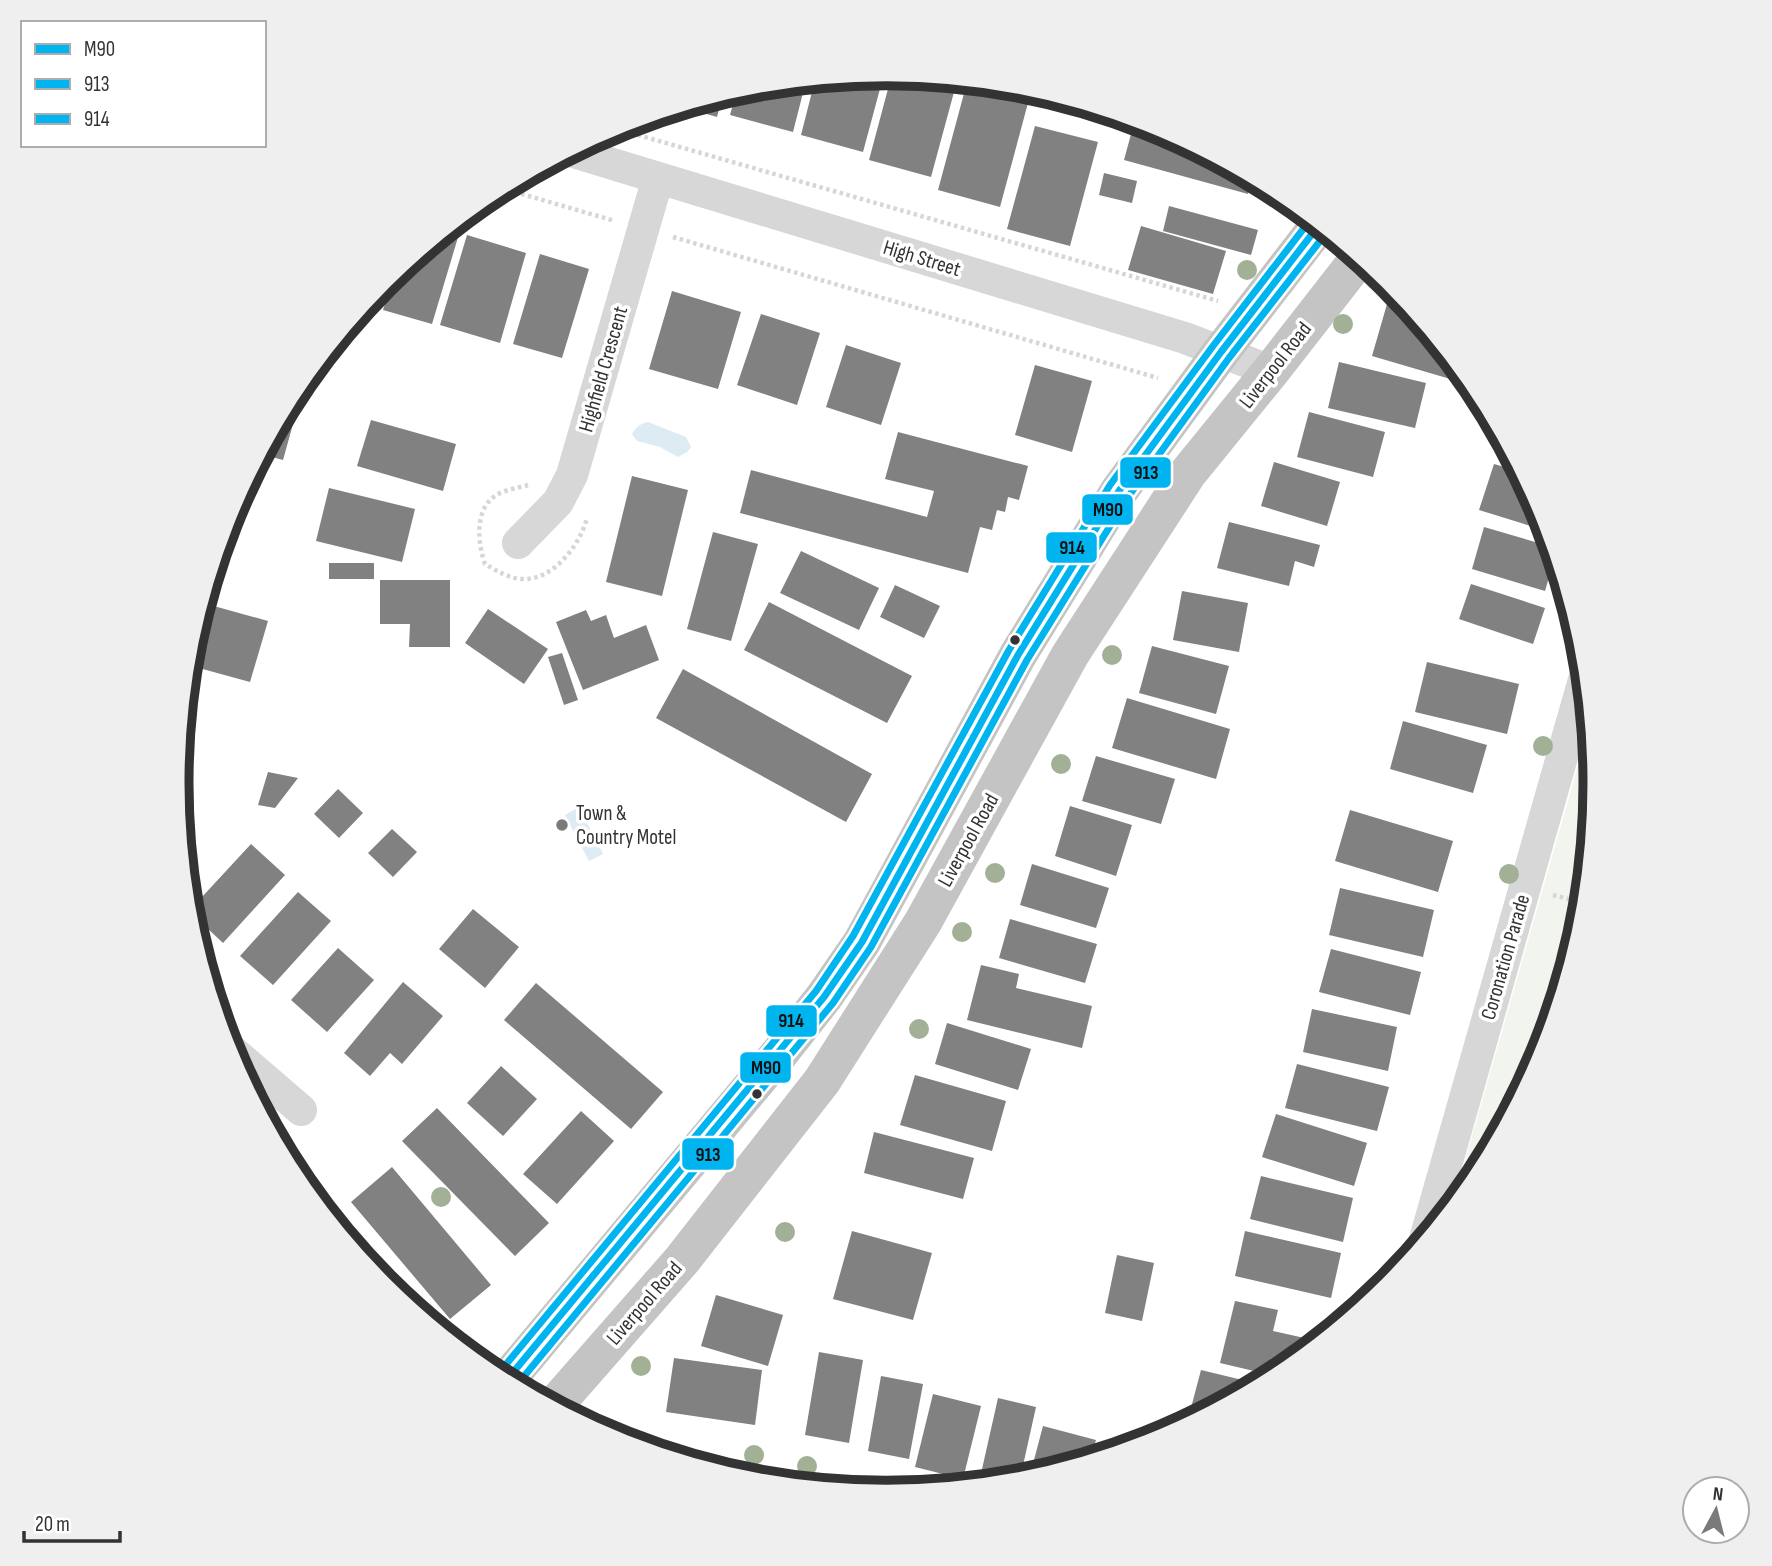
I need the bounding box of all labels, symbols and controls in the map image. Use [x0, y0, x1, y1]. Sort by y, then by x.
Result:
legend [21, 21, 266, 147]
text: M90 [84, 37, 115, 62]
text: 913 [84, 72, 109, 97]
text: 914 [84, 107, 110, 132]
street label: High Street [880, 235, 964, 282]
street label: Highfield Crescent [574, 303, 633, 435]
street label: Liverpool Road [1234, 317, 1317, 413]
line badge: 913 [1119, 456, 1172, 489]
text: 913 [1134, 462, 1158, 485]
line badge: M90 [1081, 493, 1134, 526]
text: M90 [1093, 499, 1123, 522]
line badge: 914 [1045, 531, 1098, 564]
text: 914 [1059, 537, 1085, 560]
unlabelled marker [1008, 633, 1022, 647]
street label: Liverpool Road [933, 789, 1004, 891]
place label: Town & Country Motel [576, 801, 676, 850]
marker: Town & Country Motel [554, 817, 570, 833]
street label: Coronation Parade [1476, 892, 1535, 1023]
line badge: 914 [765, 1004, 818, 1038]
text: 914 [778, 1010, 804, 1033]
line badge: M90 [739, 1051, 792, 1084]
text: M90 [751, 1057, 781, 1080]
unlabelled marker [750, 1087, 764, 1101]
line badge: 913 [681, 1137, 735, 1171]
text: 913 [696, 1144, 720, 1167]
street label: Liverpool Road [601, 1256, 687, 1350]
north arrow [1681, 1475, 1751, 1545]
text: N [1711, 1483, 1724, 1507]
scale bar [24, 1500, 121, 1544]
text: 20 m [35, 1512, 70, 1537]

